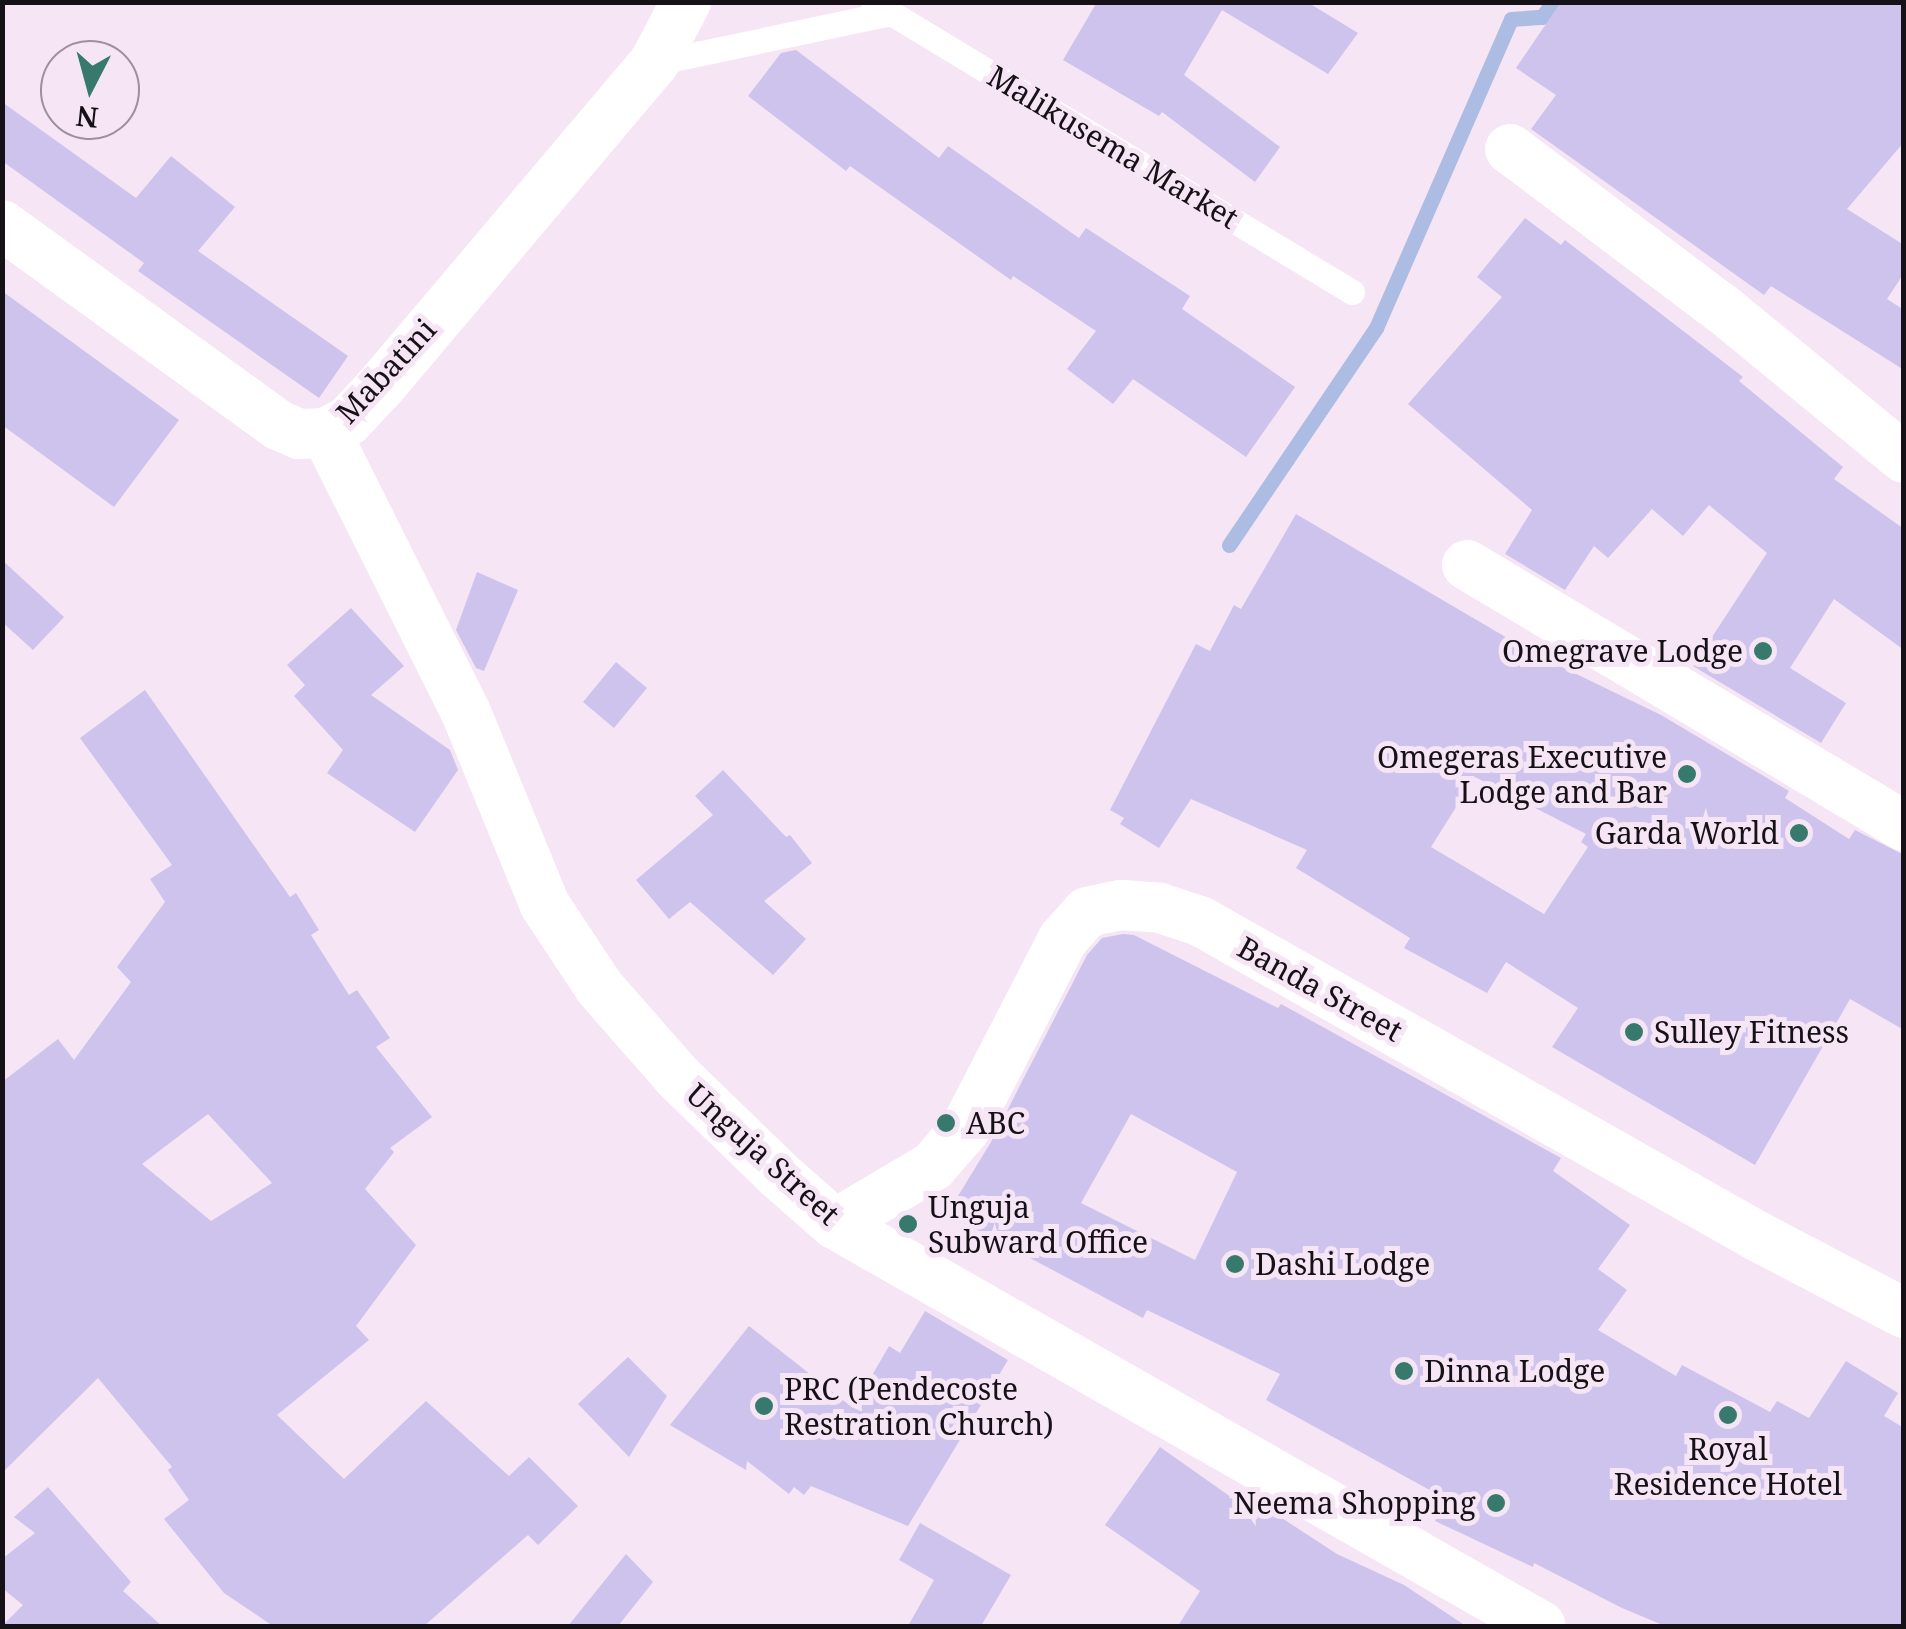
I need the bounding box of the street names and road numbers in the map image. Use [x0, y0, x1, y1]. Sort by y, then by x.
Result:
street label: Malikusema Market [981, 58, 1245, 236]
street label: Mabatini [329, 311, 443, 431]
street label: Banda Street [1231, 929, 1409, 1049]
street label: Unguja Street [679, 1076, 847, 1232]

